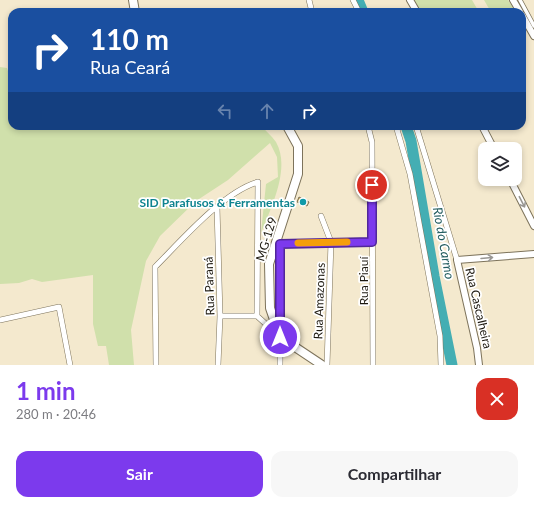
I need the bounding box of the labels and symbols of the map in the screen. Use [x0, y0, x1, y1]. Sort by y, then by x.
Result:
pin [355, 168, 389, 202]
place label: SID Parafusos & Ferramentas [139, 195, 295, 210]
one-way arrow [519, 196, 526, 208]
marker: SID Parafusos & Ferramentas [298, 197, 308, 207]
water label: Rio do Carmo [430, 206, 458, 281]
street label: MG-129 [252, 215, 280, 263]
one-way arrow [480, 254, 493, 261]
street label: Rua Paraná [200, 256, 218, 316]
street label: Rua Piauí [356, 256, 371, 305]
street label: Rua Amazonas [310, 263, 328, 339]
street label: Rua Cascalheira [462, 266, 496, 350]
position arrow [259, 316, 301, 358]

